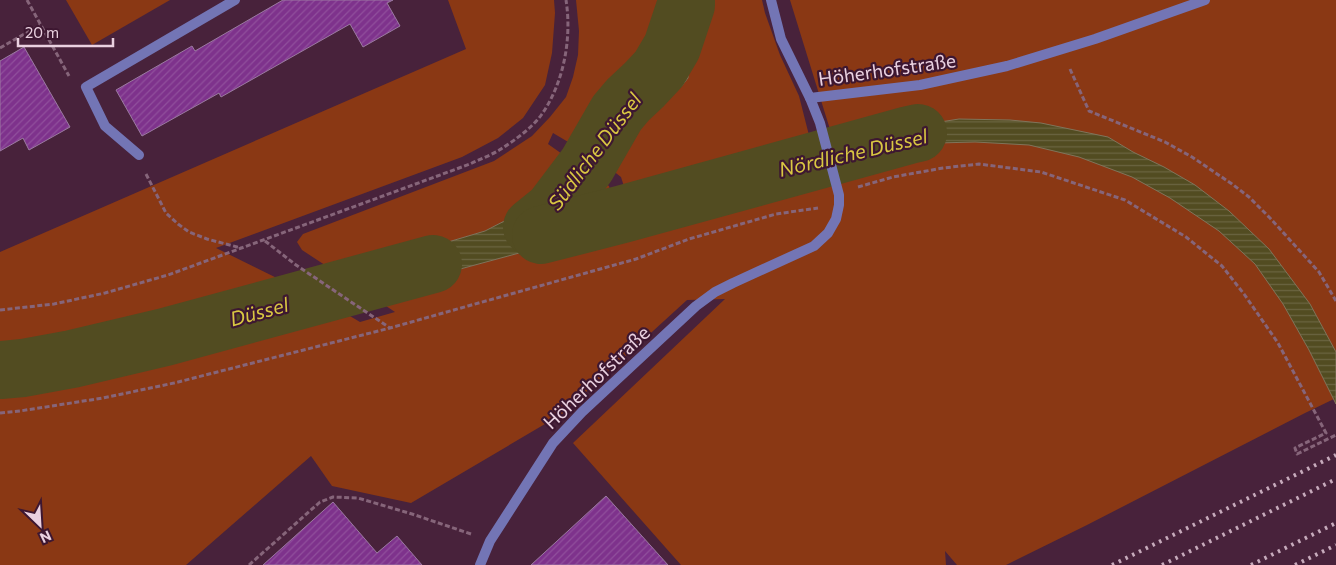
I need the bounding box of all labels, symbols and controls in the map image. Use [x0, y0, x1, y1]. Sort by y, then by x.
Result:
scale bar [18, 15, 112, 47]
text: 20 m [25, 23, 59, 41]
street label: Höherhofstraße [817, 48, 957, 90]
water label: Südliche Düssel [542, 87, 646, 214]
water label: Nördliche Düssel [776, 123, 931, 181]
water label: Düssel [227, 291, 292, 330]
street label: Höherhofstraße [538, 321, 654, 433]
north arrow [15, 500, 65, 550]
text: N [37, 527, 54, 547]

